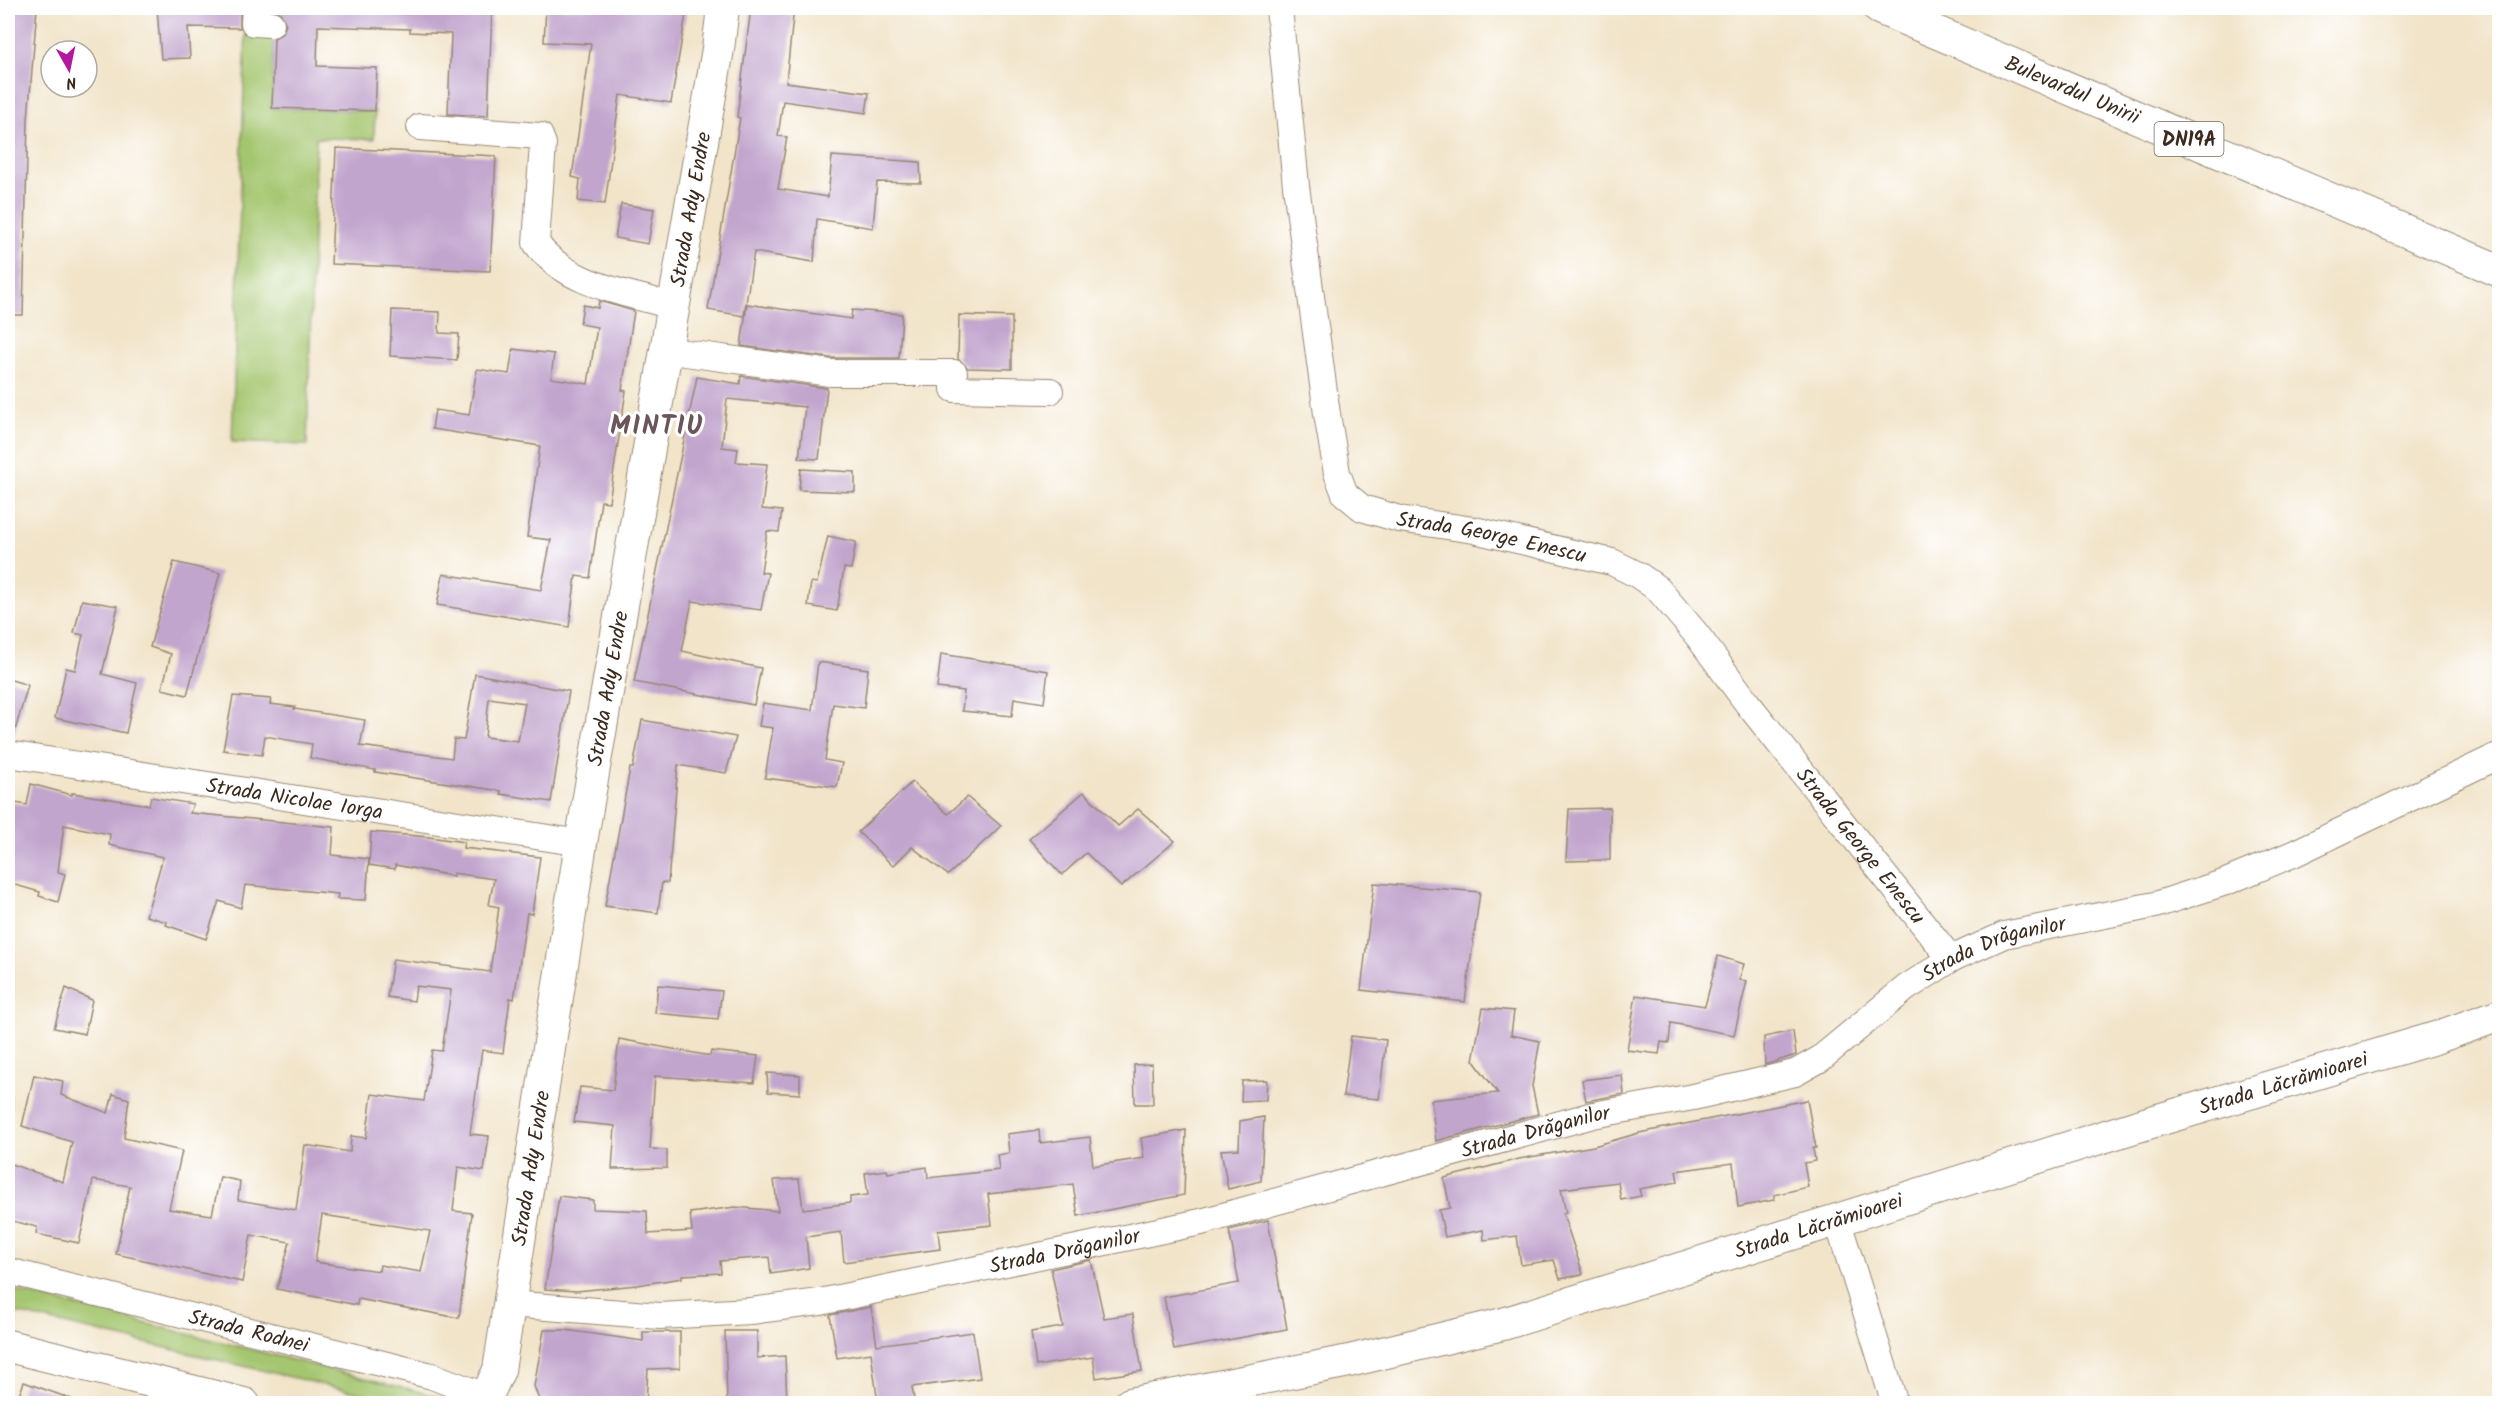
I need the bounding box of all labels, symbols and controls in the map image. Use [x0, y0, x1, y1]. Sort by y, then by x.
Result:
north arrow [39, 39, 99, 99]
street label: Bulevardul Unirii [1999, 48, 2145, 135]
text: N [64, 69, 78, 95]
road number: DN19A [2154, 122, 2224, 156]
street label: Strada Ady Endre [662, 129, 722, 290]
district label: MINTIU [610, 405, 704, 448]
street label: Strada George Enescu [1394, 504, 1589, 573]
street label: Strada Ady Endre [580, 608, 639, 769]
street label: Strada George Enescu [1787, 761, 1933, 932]
street label: Strada Nicolae Iorga [204, 770, 385, 830]
street label: Strada Drăganilor [1916, 908, 2070, 992]
street label: Strada Lăcrămioarei [2195, 1043, 2373, 1125]
street label: Strada Ady Endre [504, 1088, 560, 1248]
street label: Strada Drăganilor [1458, 1097, 1614, 1168]
street label: Strada Lăcrămioarei [1730, 1185, 1908, 1269]
street label: Strada Drăganilor [987, 1220, 1144, 1284]
street label: Strada Rodnei [185, 1301, 313, 1363]

